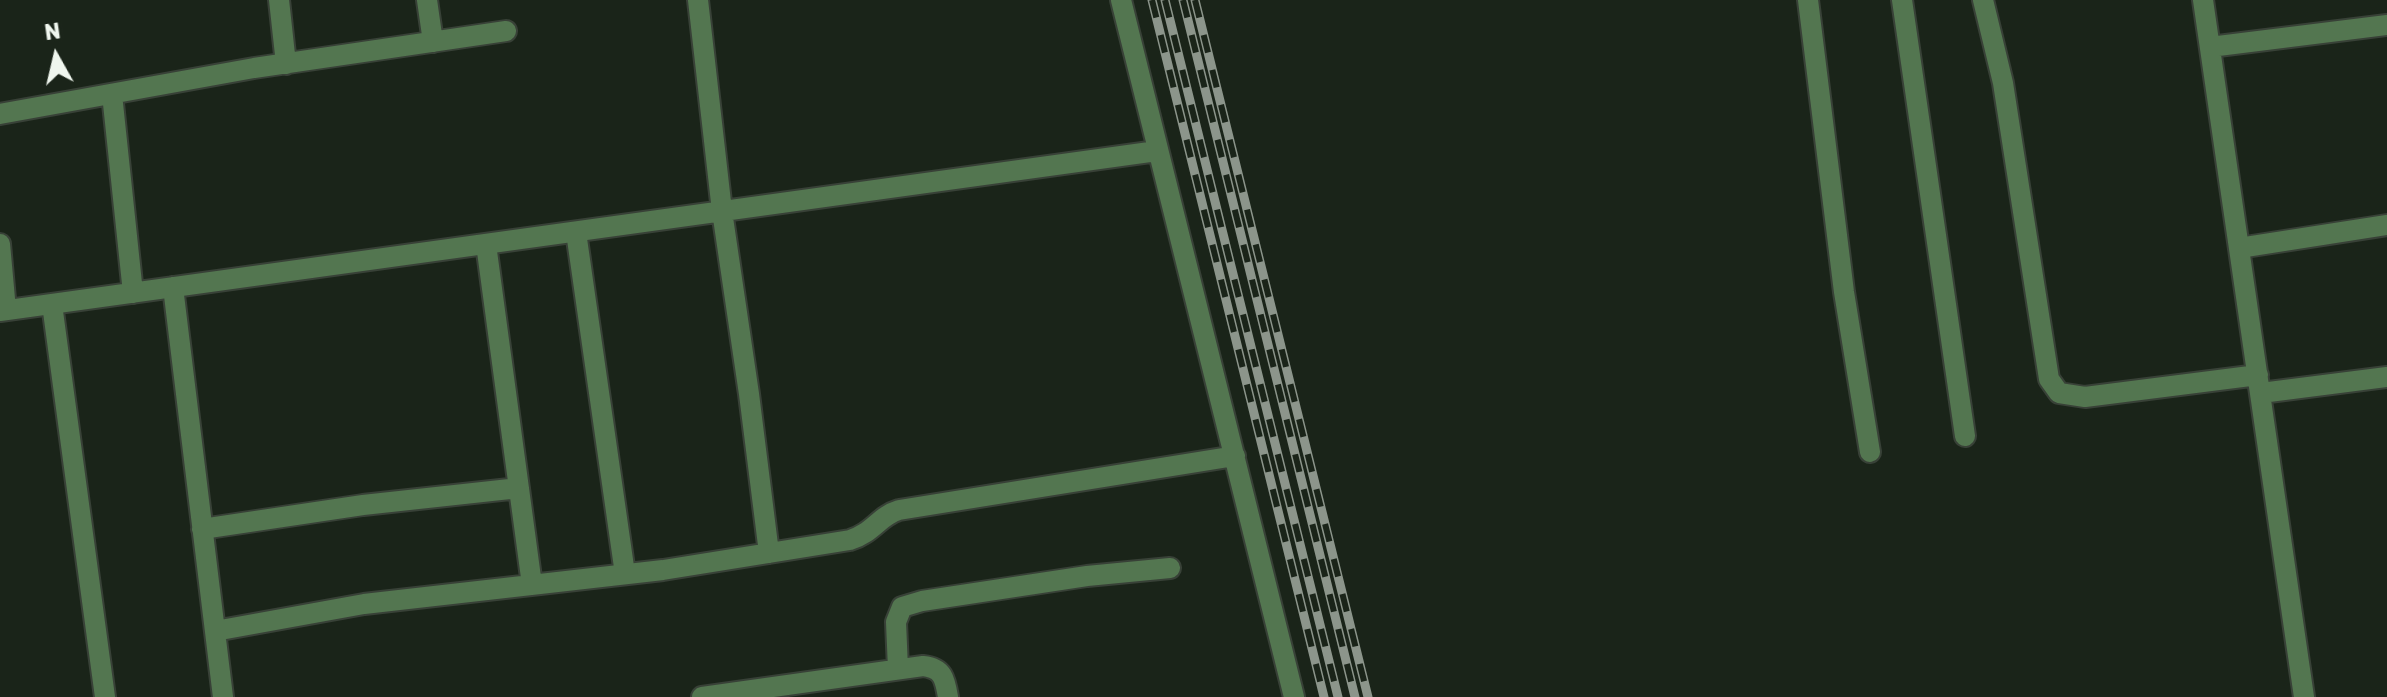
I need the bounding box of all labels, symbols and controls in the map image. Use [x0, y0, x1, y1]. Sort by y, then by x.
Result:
north arrow [16, 16, 96, 96]
text: N [43, 17, 62, 46]

